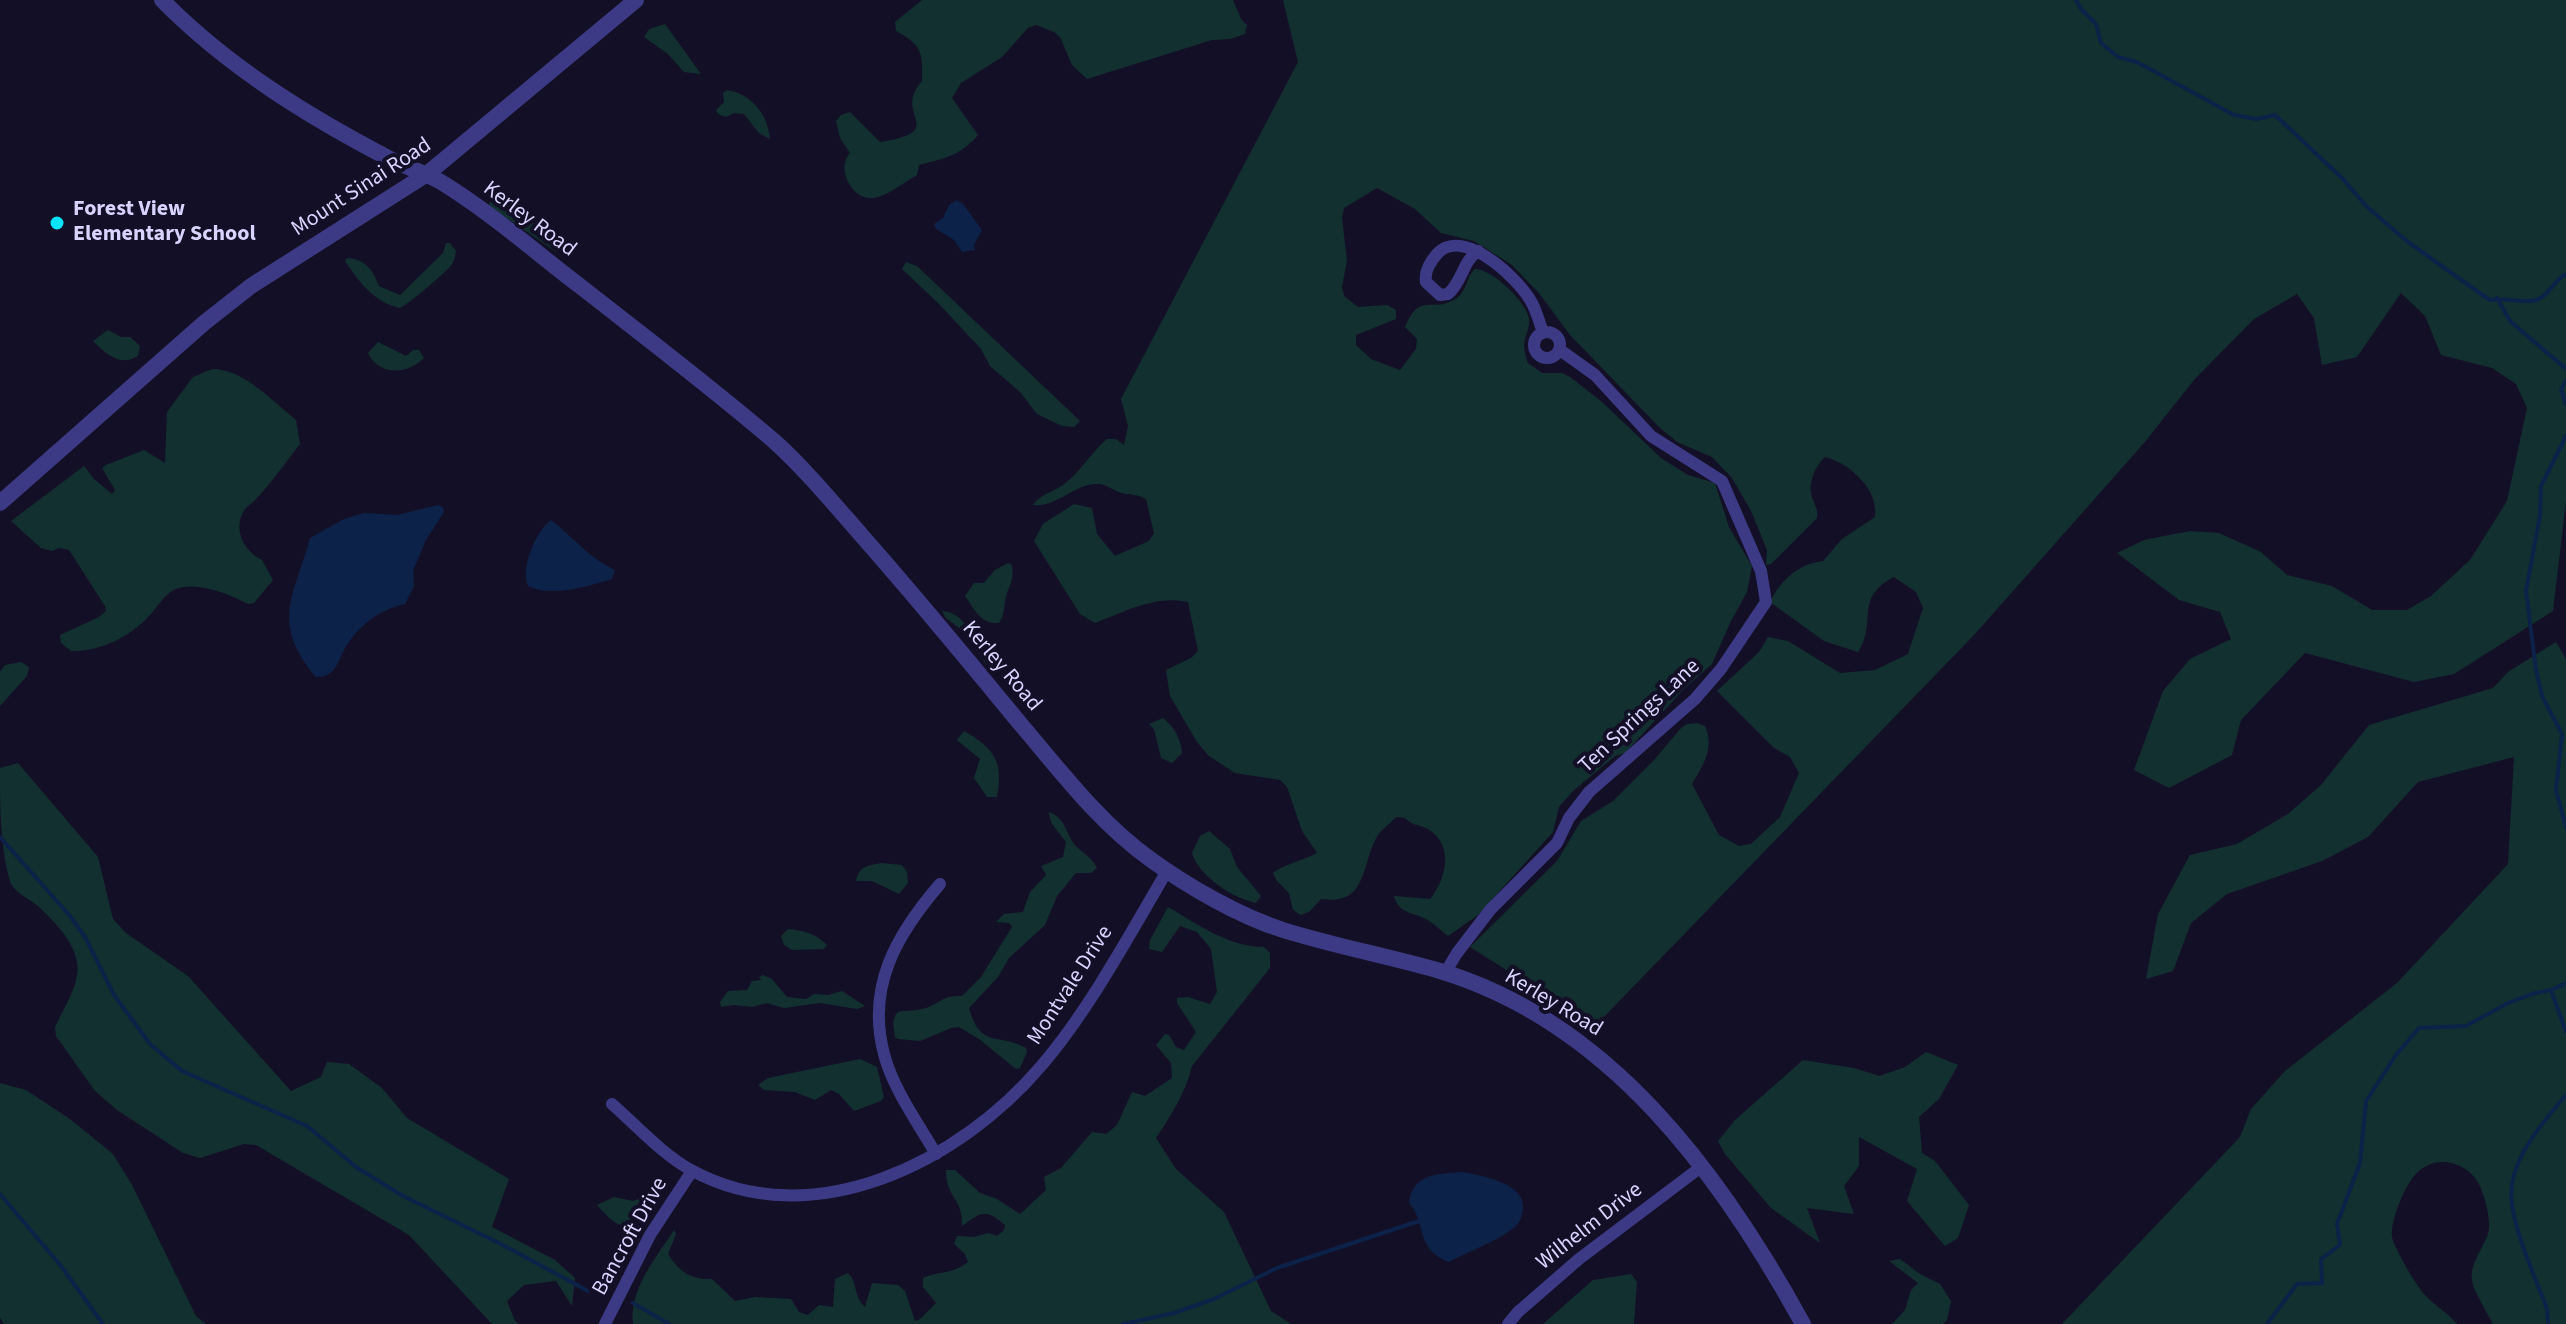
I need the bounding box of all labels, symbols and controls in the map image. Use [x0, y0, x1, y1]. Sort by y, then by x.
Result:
street label: Mount Sinai Road [287, 133, 437, 243]
street label: Kerley Road [477, 176, 581, 264]
place label: Forest View Elementary School [73, 197, 256, 248]
marker: Forest View Elementary School [48, 214, 66, 232]
street label: Kerley Road [956, 617, 1046, 717]
street label: Ten Springs Lane [1574, 654, 1706, 780]
street label: Montvale Drive [1023, 921, 1119, 1051]
street label: Kerley Road [1499, 964, 1607, 1044]
street label: Bancroft Drive [588, 1174, 674, 1300]
street label: Wilhelm Drive [1532, 1177, 1648, 1277]

